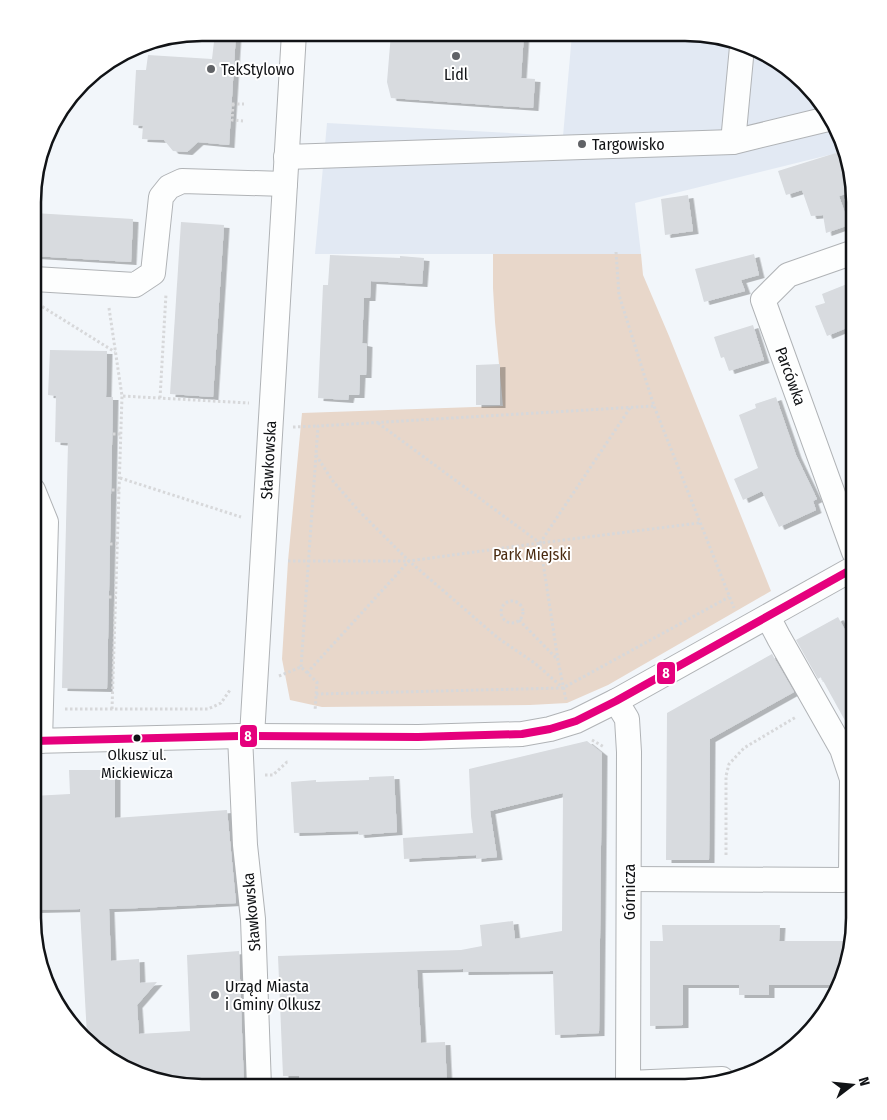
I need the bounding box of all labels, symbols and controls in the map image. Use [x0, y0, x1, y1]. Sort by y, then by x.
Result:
marker: Lidl [450, 50, 462, 62]
place label: TekStylowo [221, 60, 295, 79]
marker: TekStylowo [205, 63, 217, 75]
place label: Lidl [444, 65, 468, 84]
place label: Targowisko [592, 135, 665, 154]
marker: Targowisko [576, 138, 588, 150]
street label: Parcówka [771, 344, 810, 408]
street label: Sławkowska [257, 420, 280, 500]
park label: Park Miejski [493, 545, 571, 564]
line badge: 8 [656, 661, 676, 685]
text: 8 [662, 665, 670, 682]
line badge: 8 [239, 724, 258, 748]
text: 8 [244, 728, 252, 745]
marker: Olkusz ul. Mickiewicza [132, 733, 142, 743]
place label: Olkusz ul. Mickiewicza [101, 746, 173, 782]
street label: Górnicza [620, 864, 639, 920]
street label: Sławkowska [239, 872, 264, 952]
place label: Urząd Miasta i Gminy Olkusz [225, 977, 321, 1014]
marker: Urząd Miasta i Gminy Olkusz [209, 989, 221, 1001]
north arrow [827, 1060, 877, 1110]
text: N [855, 1075, 873, 1088]

